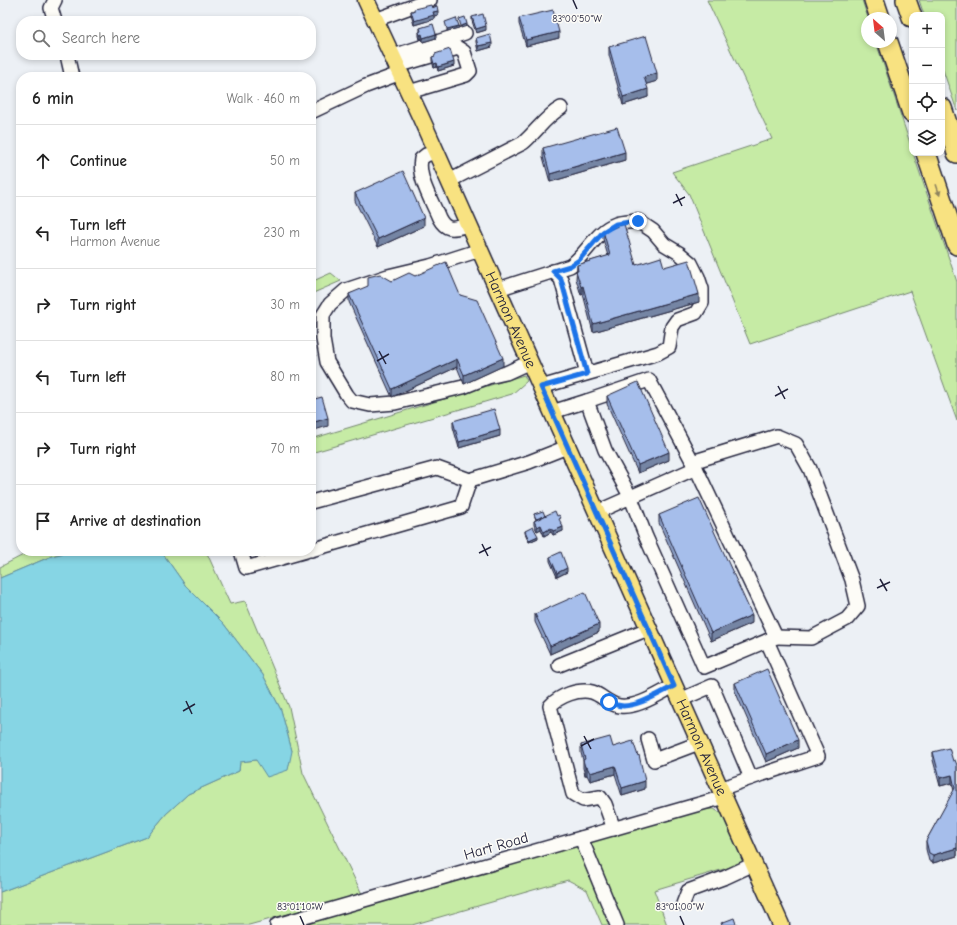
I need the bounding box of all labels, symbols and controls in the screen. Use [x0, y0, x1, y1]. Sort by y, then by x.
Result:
north arrow [861, 12, 897, 48]
map controls [909, 12, 945, 156]
button: + [909, 12, 945, 48]
text: 83°00'50"W [552, 13, 602, 25]
search box [16, 16, 316, 60]
icon: search [30, 27, 52, 49]
text: Search here [62, 29, 140, 47]
button: − [909, 48, 945, 84]
button: locate [909, 84, 945, 120]
text: 6 min [32, 89, 74, 108]
text: Walk · 460 m [226, 91, 300, 106]
button: layers [909, 120, 945, 156]
icon: ahead [32, 150, 54, 172]
text: Continue [70, 152, 127, 170]
text: 50 m [270, 153, 300, 168]
one-way arrow [935, 184, 941, 196]
route end [629, 212, 647, 230]
text: Turn left [70, 216, 126, 234]
icon: left [32, 222, 54, 244]
text: 230 m [264, 225, 300, 240]
text: Harmon Avenue [70, 234, 160, 249]
street label: Harmon Avenue [482, 269, 541, 371]
icon: right [32, 294, 54, 316]
text: Turn right [70, 296, 136, 314]
text: 30 m [270, 297, 300, 312]
icon: left [32, 366, 54, 388]
text: Turn left [70, 368, 126, 386]
text: 80 m [270, 369, 300, 384]
icon: right [32, 438, 54, 460]
text: Turn right [70, 440, 136, 458]
text: 70 m [271, 441, 300, 456]
icon: arrive [32, 510, 54, 532]
text: Arrive at destination [70, 512, 201, 530]
route start [600, 693, 618, 711]
street label: Harmon Avenue [672, 696, 731, 799]
street label: Hart Road [462, 828, 530, 864]
text: 83°01'10"W [277, 901, 323, 913]
text: 83°01'00"W [656, 901, 704, 913]

